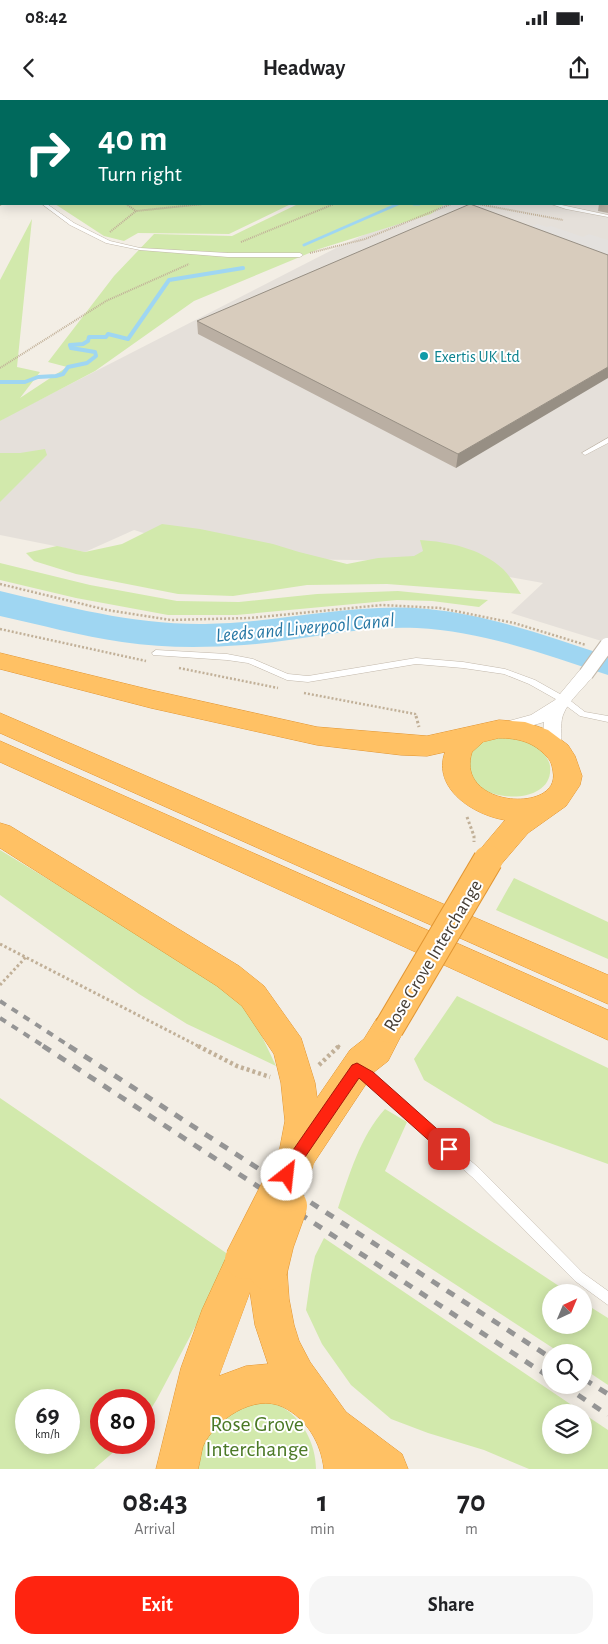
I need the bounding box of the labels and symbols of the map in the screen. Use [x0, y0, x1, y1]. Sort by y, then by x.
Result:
place label: Exertis UK Ltd [434, 349, 520, 365]
marker: Exertis UK Ltd [418, 350, 430, 362]
water label: Leeds and Liverpool Canal [215, 610, 395, 646]
street label: Rose Grove Interchange [381, 877, 486, 1035]
pin [428, 1128, 470, 1170]
position arrow [260, 1148, 312, 1200]
north arrow [542, 1284, 592, 1334]
speed limit sign: 80 [90, 1389, 155, 1454]
park label: Rose Grove Interchange [205, 1413, 309, 1460]

